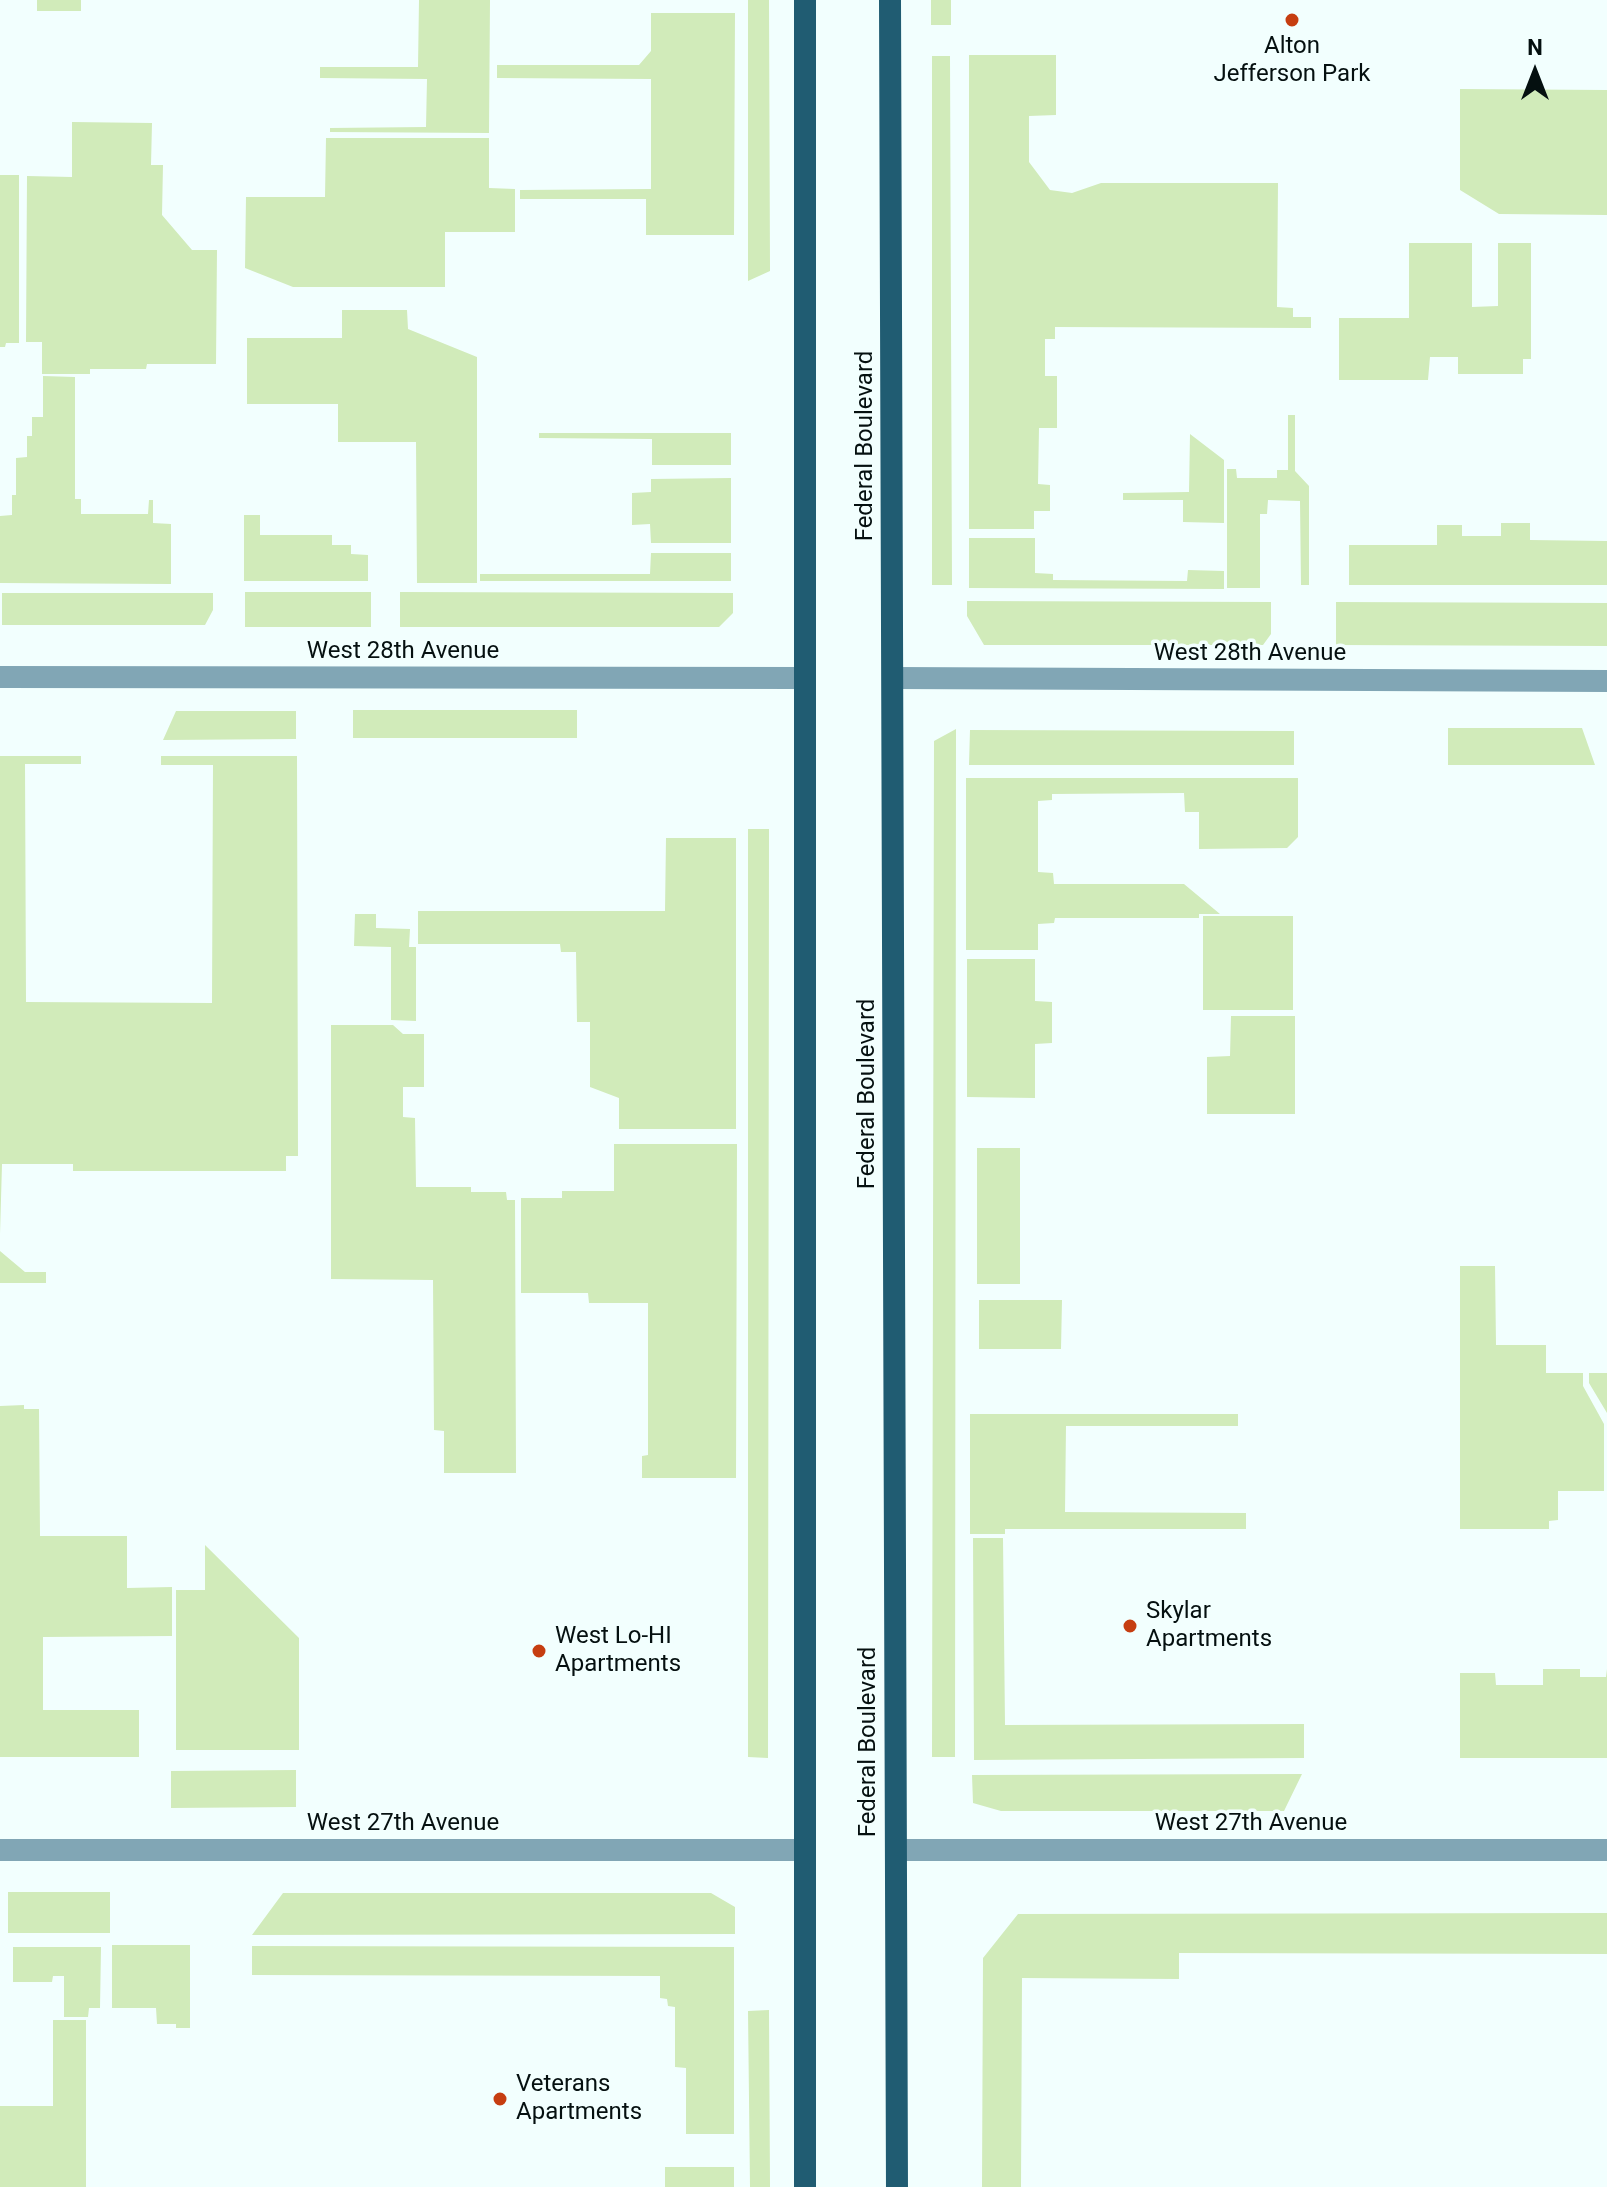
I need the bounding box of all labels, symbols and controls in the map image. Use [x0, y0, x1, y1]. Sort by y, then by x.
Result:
marker: Alton Jefferson Park [1283, 11, 1301, 29]
north arrow [1495, 32, 1575, 112]
place label: Alton Jefferson Park [1214, 33, 1370, 89]
text: N [1527, 35, 1543, 60]
street label: Federal Boulevard [852, 351, 880, 541]
street label: West 28th Avenue [307, 638, 499, 666]
street label: West 28th Avenue [1154, 640, 1346, 668]
street label: Federal Boulevard [854, 999, 882, 1189]
place label: Skylar Apartments [1146, 1598, 1272, 1654]
marker: Skylar Apartments [1121, 1617, 1139, 1635]
place label: West Lo-HI Apartments [555, 1623, 681, 1679]
marker: West Lo-HI Apartments [530, 1642, 548, 1660]
street label: Federal Boulevard [855, 1647, 883, 1837]
street label: West 27th Avenue [307, 1810, 499, 1838]
street label: West 27th Avenue [1155, 1810, 1347, 1838]
place label: Veterans Apartments [516, 2071, 642, 2127]
marker: Veterans Apartments [491, 2090, 509, 2108]

